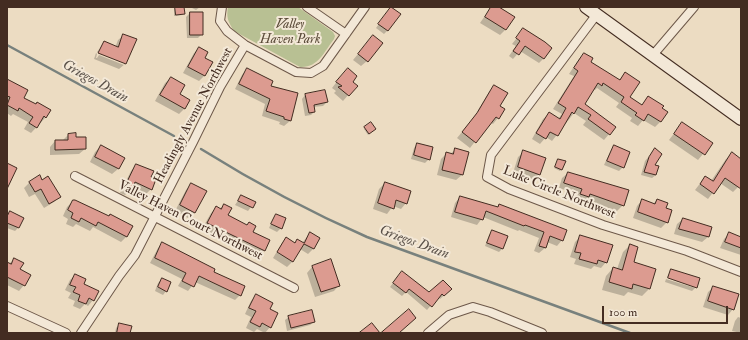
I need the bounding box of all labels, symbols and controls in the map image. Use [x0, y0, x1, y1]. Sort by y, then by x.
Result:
park label: Valley Haven Park [260, 17, 320, 48]
street label: Headingly Avenue Northwest [152, 45, 236, 187]
water label: Griegos Drain [59, 57, 131, 107]
street label: Luke Circle Northwest [500, 163, 618, 223]
street label: Valley Haven Court Northwest [115, 178, 265, 264]
water label: Griegos Drain [377, 223, 451, 263]
scale bar [604, 298, 730, 324]
text: 100 m [609, 305, 637, 320]

